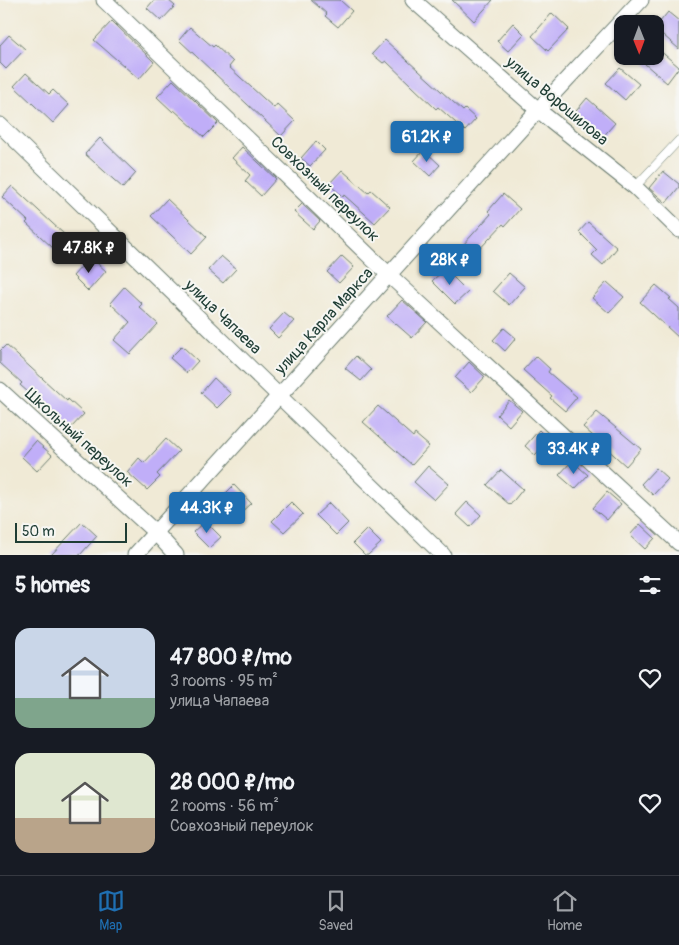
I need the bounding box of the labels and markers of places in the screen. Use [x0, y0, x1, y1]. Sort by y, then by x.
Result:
pin: 61.2K ₽ [381, 120, 473, 163]
pin: 47.8K ₽ [43, 232, 135, 274]
pin: 28K ₽ [415, 244, 485, 286]
pin: 33.4K ₽ [528, 432, 620, 475]
pin: 44.3K ₽ [161, 492, 253, 534]

